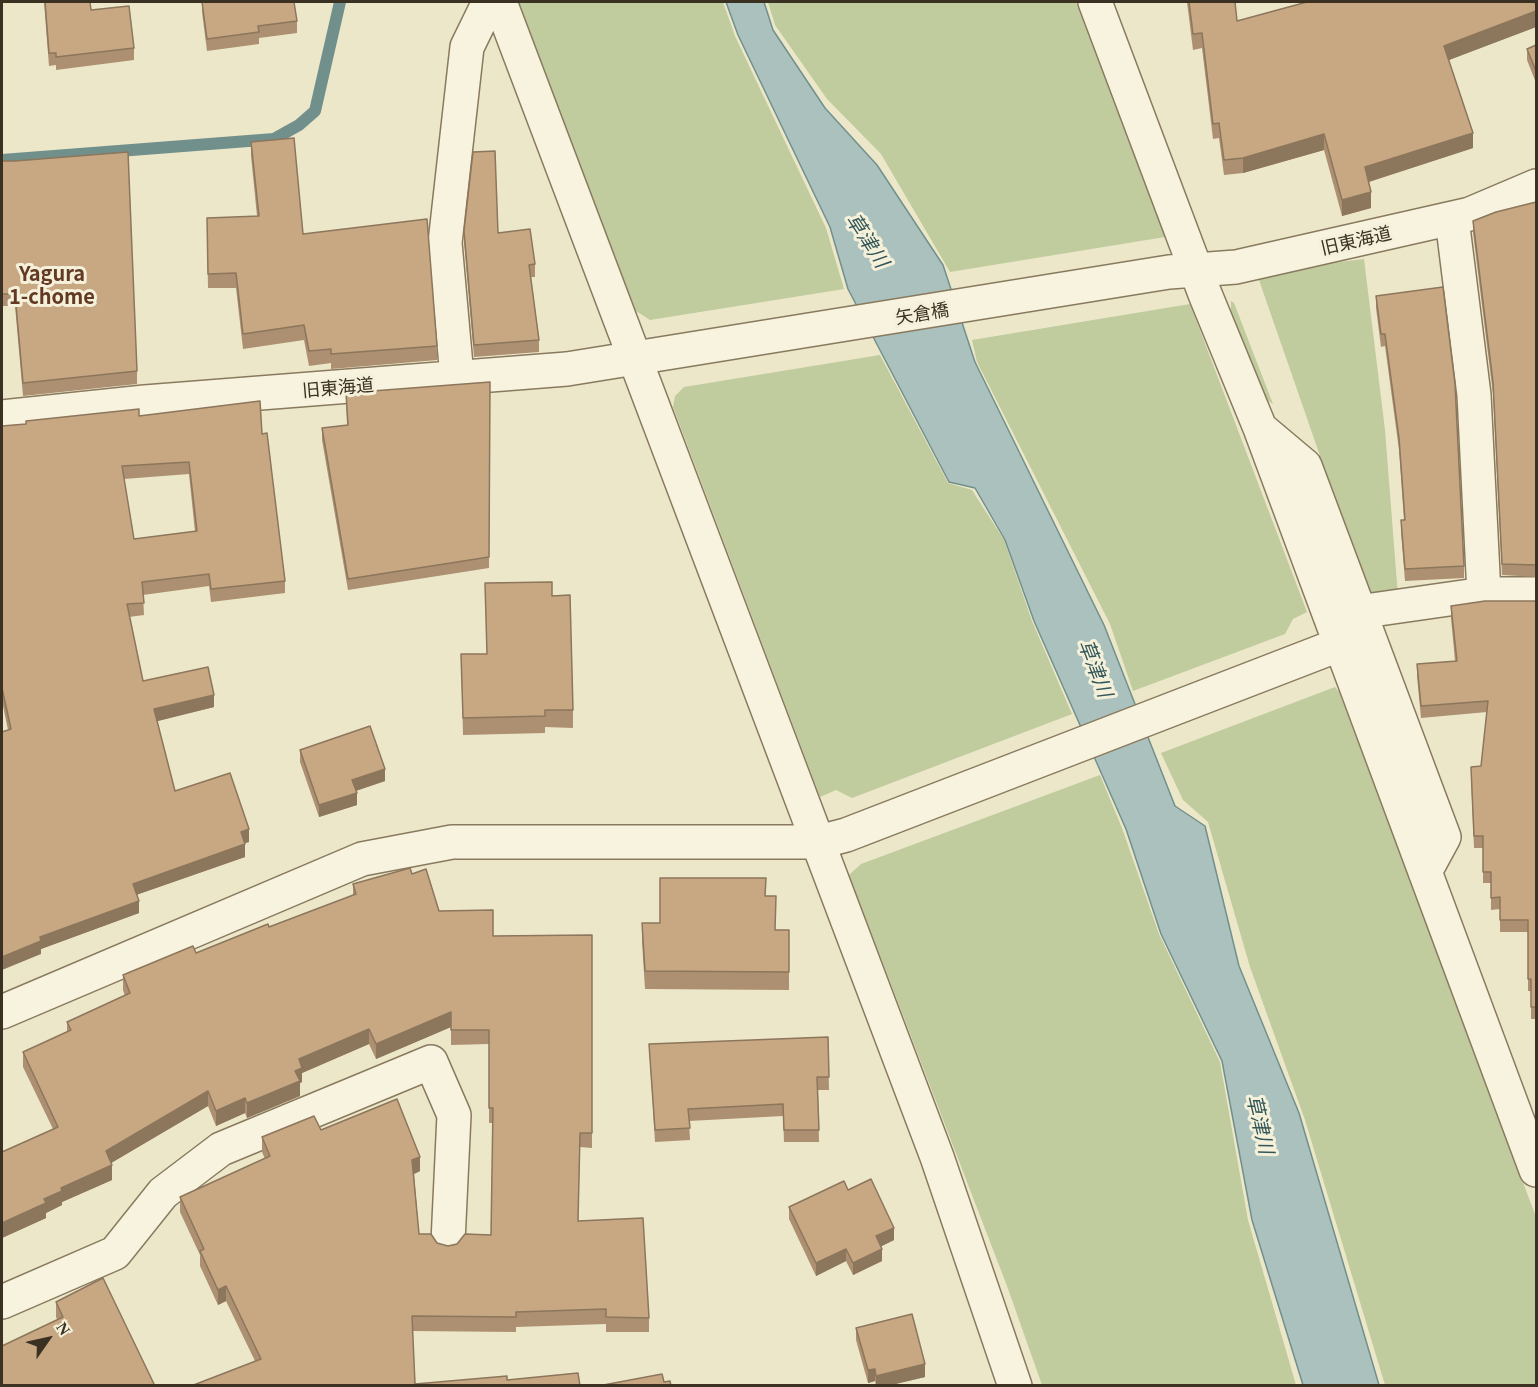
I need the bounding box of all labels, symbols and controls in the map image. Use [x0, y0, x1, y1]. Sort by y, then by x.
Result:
water label: 草津川 [842, 208, 894, 272]
street label: 旧東海道 [1318, 221, 1394, 259]
district label: Yagura 1-chome [9, 261, 95, 308]
street label: 矢倉橋 [894, 298, 950, 328]
street label: 旧東海道 [301, 373, 375, 401]
water label: 草津川 [1074, 636, 1118, 700]
water label: 草津川 [1243, 1092, 1279, 1156]
north arrow [18, 1309, 78, 1369]
text: N [53, 1319, 74, 1338]

